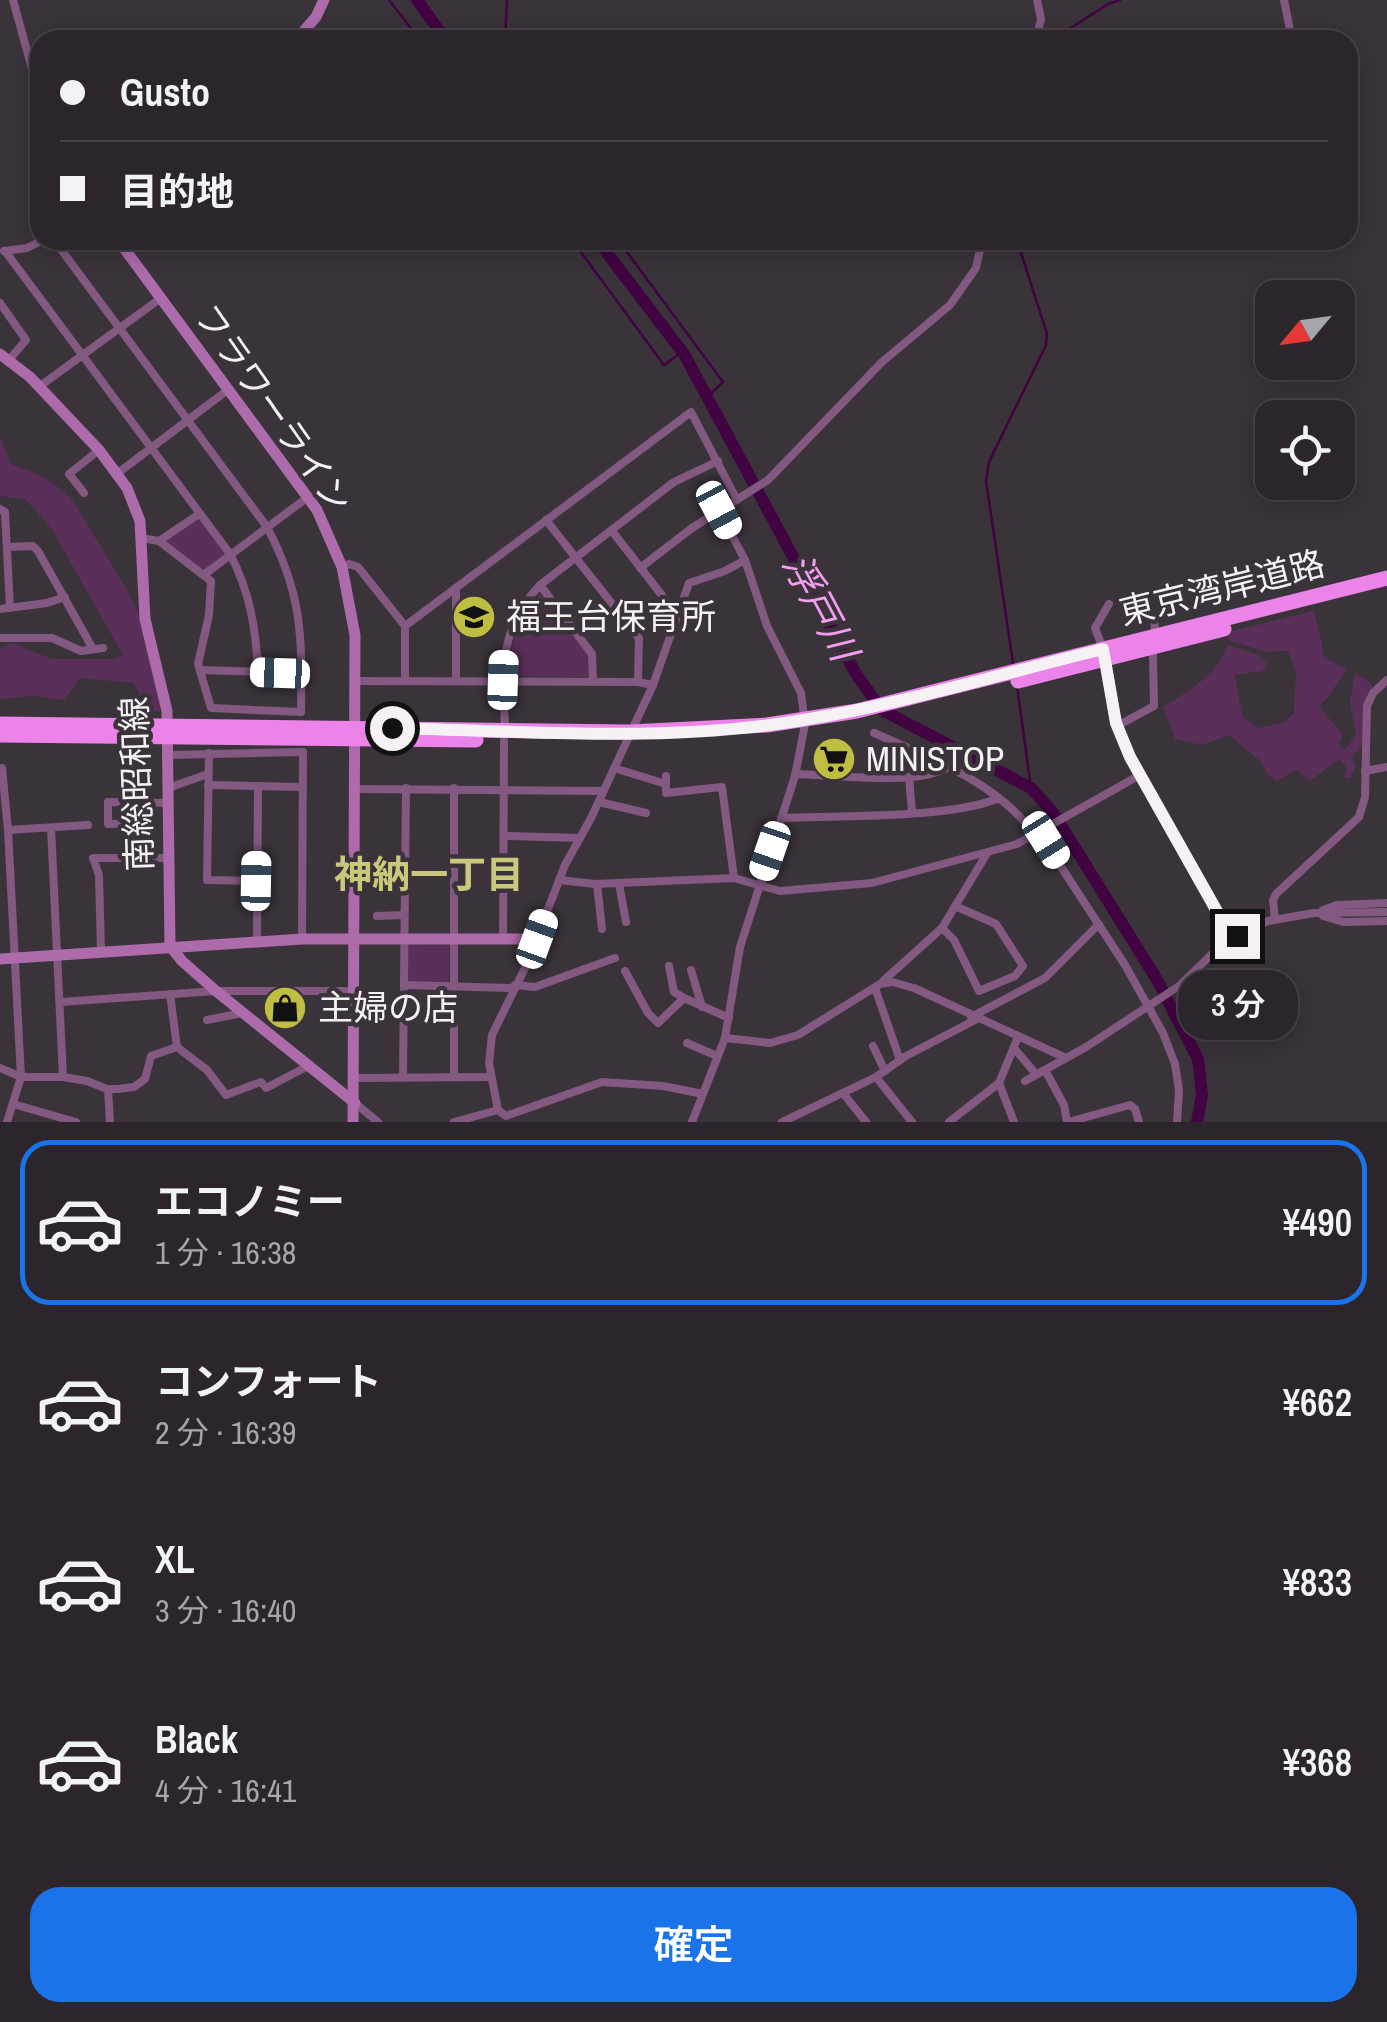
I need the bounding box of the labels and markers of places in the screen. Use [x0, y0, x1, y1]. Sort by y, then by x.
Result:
place label: 福王台保育所 [506, 593, 716, 640]
school or university icon: 福王台保育所 [451, 594, 497, 640]
place label: MINISTOP [866, 735, 1004, 782]
supermarket icon: MINISTOP [811, 736, 857, 782]
place label: 主婦の店 [318, 984, 458, 1031]
shop icon: 主婦の店 [262, 985, 308, 1031]

